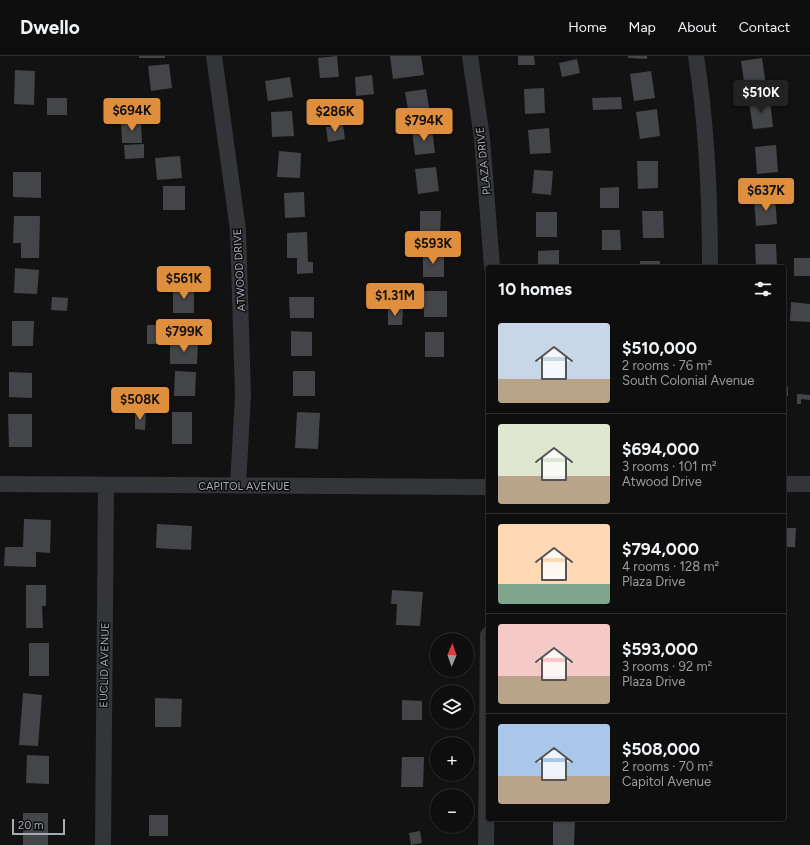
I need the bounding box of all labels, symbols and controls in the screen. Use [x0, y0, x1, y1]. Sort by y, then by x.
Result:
text: Dwello [20, 16, 80, 39]
text: Home [568, 19, 607, 36]
text: Map [629, 19, 656, 36]
text: About [678, 19, 717, 36]
text: Contact [739, 19, 790, 36]
pin: $510K [733, 80, 789, 114]
text: $510K [742, 85, 780, 100]
pin: $694K [104, 98, 160, 132]
pin: $286K [307, 99, 363, 133]
text: $694K [112, 103, 152, 118]
text: $286K [316, 104, 354, 119]
pin: $794K [396, 108, 452, 142]
text: $794K [405, 113, 443, 128]
street label: PLAZA DRIVE [473, 126, 494, 196]
pin: $637K [738, 178, 794, 212]
text: $637K [747, 183, 785, 198]
street label: ATWOOD DRIVE [231, 228, 248, 312]
pin: $593K [405, 231, 461, 265]
text: $593K [414, 236, 452, 251]
pin: $561K [156, 266, 212, 300]
text: $561K [166, 271, 202, 286]
icon: filters [752, 278, 774, 300]
text: 10 homes [498, 279, 572, 299]
pin: $1.31M [362, 283, 428, 317]
text: $1.31M [375, 288, 415, 303]
pin: $799K [156, 319, 212, 353]
text: $799K [165, 324, 203, 339]
text: $510,000 [622, 338, 697, 358]
icon: home [530, 339, 578, 387]
text: 2 rooms · 76 m² [622, 358, 712, 373]
text: South Colonial Avenue [622, 373, 754, 388]
pin: $508K [112, 387, 168, 421]
text: $508K [120, 392, 160, 407]
text: $694,000 [622, 439, 699, 459]
icon: home [530, 440, 578, 488]
text: 3 rooms · 101 m² [622, 459, 717, 474]
text: Atwood Drive [622, 474, 702, 489]
street label: CAPITOL AVENUE [198, 480, 290, 493]
text: $794,000 [622, 539, 699, 559]
icon: home [530, 540, 578, 588]
text: 4 rooms · 128 m² [622, 559, 719, 574]
text: Plaza Drive [622, 574, 685, 589]
street label: EUCLID AVENUE [97, 622, 112, 708]
north arrow [430, 633, 474, 677]
map controls [430, 633, 474, 833]
text: $593,000 [622, 639, 698, 659]
icon: home [530, 640, 578, 688]
text: 3 rooms · 92 m² [622, 659, 712, 674]
text: Plaza Drive [622, 674, 685, 689]
button: layers [430, 685, 474, 729]
button: + [430, 737, 474, 781]
text: $508,000 [622, 739, 700, 759]
icon: home [530, 740, 578, 788]
text: 2 rooms · 70 m² [622, 759, 713, 774]
text: Capitol Avenue [622, 774, 711, 789]
button: − [430, 789, 474, 833]
scale bar [12, 817, 65, 836]
text: 20 m [18, 819, 43, 832]

